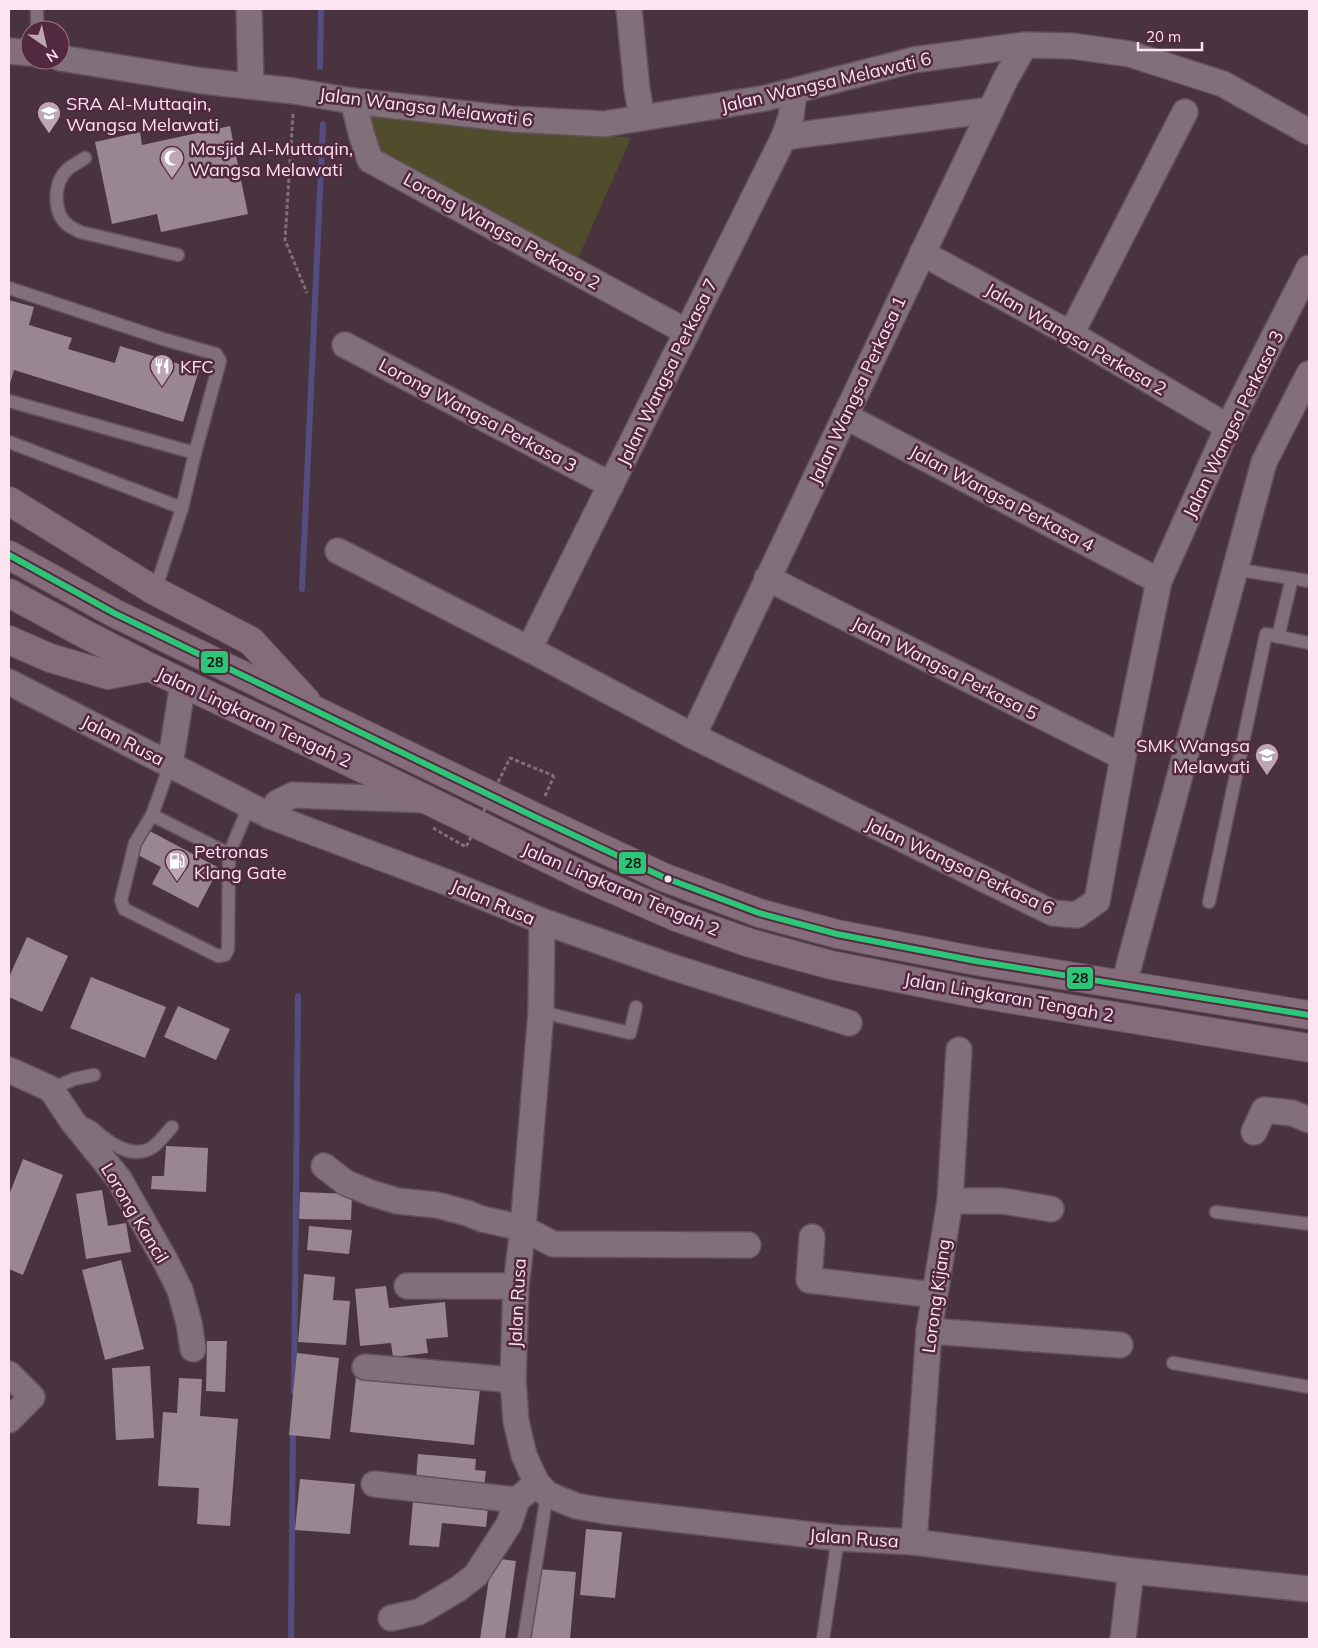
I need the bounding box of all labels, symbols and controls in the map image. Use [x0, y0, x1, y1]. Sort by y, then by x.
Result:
north arrow [20, 20, 70, 70]
scale bar [1138, 20, 1202, 52]
text: 20 m [1146, 27, 1181, 46]
text: N [43, 45, 62, 66]
street label: Jalan Wangsa Melawati 6 [719, 47, 933, 117]
street label: Jalan Wangsa Melawati 6 [318, 82, 534, 132]
place label: SRA Al-Muttaqin, Wangsa Melawati [66, 92, 219, 136]
school or university icon: SRA Al-Muttaqin, Wangsa Melawati [36, 100, 62, 134]
place label: Masjid Al-Muttaqin, Wangsa Melawati [190, 137, 353, 181]
mosque icon: Masjid Al-Muttaqin, Wangsa Melawati [159, 145, 185, 179]
street label: Lorong Wangsa Perkasa 2 [400, 167, 604, 295]
street label: Jalan Wangsa Perkasa 7 [612, 275, 722, 469]
street label: Jalan Wangsa Perkasa 2 [981, 278, 1171, 400]
street label: Jalan Wangsa Perkasa 1 [803, 292, 911, 488]
street label: Jalan Wangsa Perkasa 3 [1178, 327, 1288, 521]
restaurant icon: KFC [149, 353, 175, 387]
street label: Lorong Wangsa Perkasa 3 [375, 353, 581, 477]
place label: KFC [180, 355, 214, 378]
street label: Jalan Wangsa Perkasa 4 [906, 440, 1098, 556]
street label: Jalan Wangsa Perkasa 5 [848, 611, 1042, 725]
line badge: 28 [200, 650, 229, 674]
text: 28 [207, 653, 223, 671]
street label: Jalan Lingkaran Tengah 2 [153, 662, 355, 772]
street label: Jalan Rusa [78, 709, 168, 771]
place label: SMK Wangsa Melawati [1136, 734, 1250, 778]
school or university icon: SMK Wangsa Melawati [1254, 742, 1280, 776]
street label: Jalan Wangsa Perkasa 6 [862, 812, 1058, 920]
street label: Jalan Lingkaran Tengah 2 [519, 837, 723, 941]
place label: Petronas Klang Gate [194, 840, 287, 884]
fuel station icon: Petronas Klang Gate [164, 848, 190, 882]
line badge: 28 [618, 851, 647, 875]
text: 28 [625, 854, 641, 872]
street label: Jalan Rusa [447, 874, 539, 930]
unlabelled marker [663, 874, 673, 884]
line badge: 28 [1066, 966, 1094, 990]
street label: Jalan Lingkaran Tengah 2 [902, 967, 1116, 1027]
text: 28 [1072, 969, 1088, 987]
street label: Lorong Kancil [96, 1159, 174, 1267]
street label: Lorong Kijang [917, 1237, 955, 1355]
street label: Jalan Rusa [503, 1258, 531, 1348]
street label: Jalan Rusa [808, 1523, 900, 1553]

